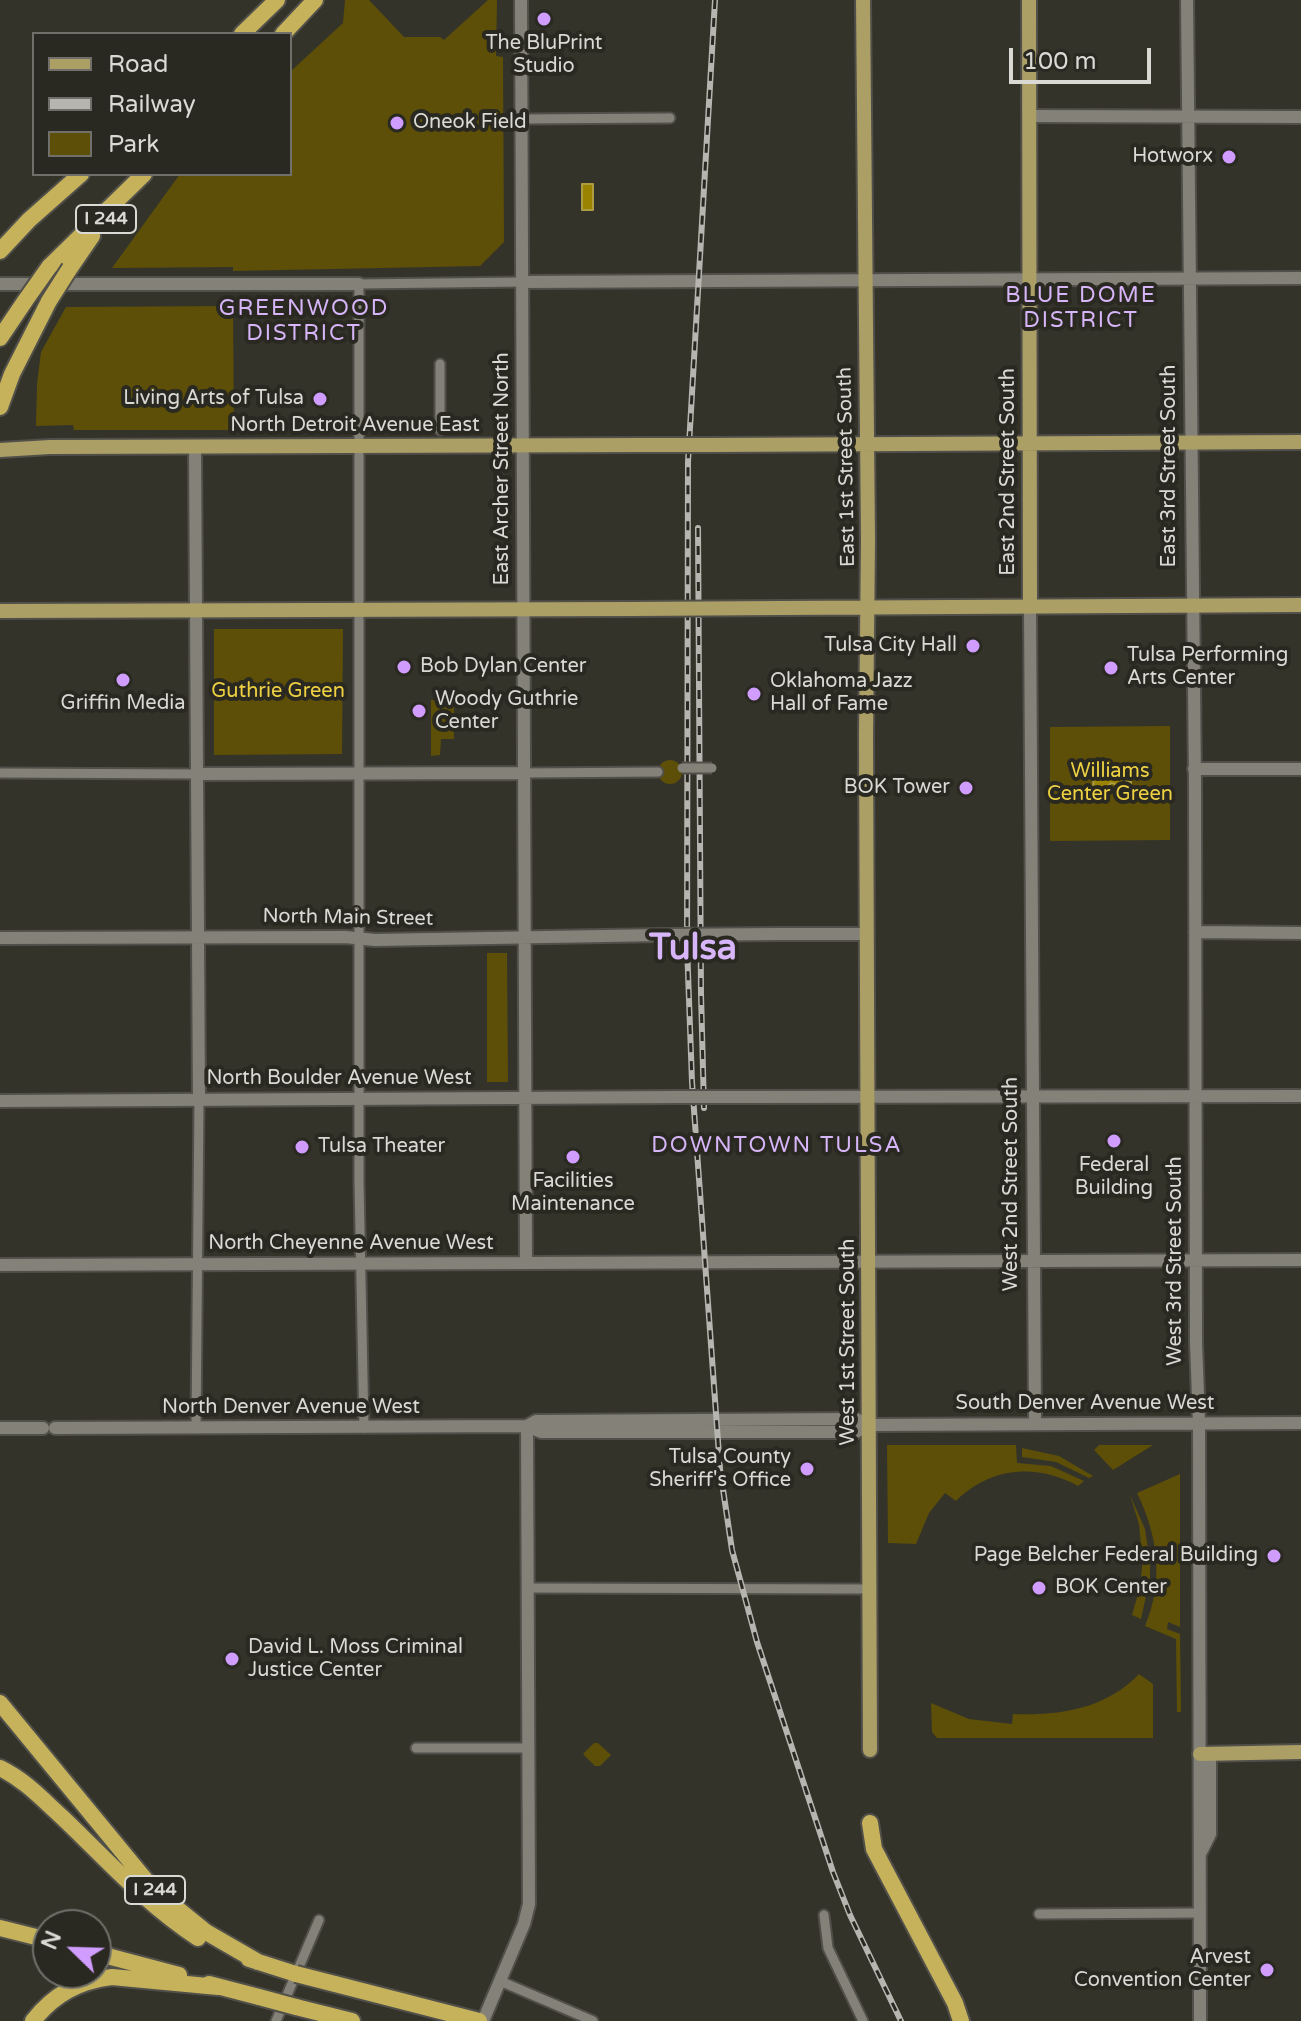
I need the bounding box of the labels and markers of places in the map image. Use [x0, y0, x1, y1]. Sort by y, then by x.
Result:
marker: The BluPrint Studio [535, 10, 553, 28]
place label: The BluPrint Studio [486, 32, 602, 79]
place label: Oneok Field [413, 111, 527, 135]
marker: Oneok Field [388, 114, 406, 132]
place label: Hotworx [1132, 145, 1213, 169]
marker: Hotworx [1220, 148, 1238, 166]
place label: Living Arts of Tulsa [123, 387, 304, 411]
marker: Living Arts of Tulsa [311, 390, 329, 408]
place label: Tulsa City Hall [824, 634, 957, 658]
marker: Tulsa City Hall [964, 637, 982, 655]
place label: Tulsa Performing Arts Center [1127, 644, 1288, 691]
place label: Bob Dylan Center [420, 655, 586, 679]
marker: Bob Dylan Center [395, 658, 413, 676]
marker: Tulsa Performing Arts Center [1102, 659, 1120, 677]
place label: Oklahoma Jazz Hall of Fame [770, 670, 913, 717]
marker: Griffin Media [114, 671, 132, 689]
marker: Oklahoma Jazz Hall of Fame [745, 685, 763, 703]
place label: Woody Guthrie Center [435, 688, 578, 735]
place label: Griffin Media [61, 692, 185, 716]
marker: Woody Guthrie Center [410, 702, 428, 720]
place label: BOK Tower [844, 776, 950, 800]
marker: BOK Tower [957, 779, 975, 797]
marker: Federal Building [1105, 1132, 1123, 1150]
place label: Tulsa Theater [318, 1135, 445, 1159]
marker: Tulsa Theater [293, 1138, 311, 1156]
marker: Facilities Maintenance [564, 1148, 582, 1166]
place label: Federal Building [1075, 1154, 1153, 1201]
place label: Facilities Maintenance [511, 1170, 635, 1217]
place label: Tulsa County Sheriff's Office [649, 1446, 791, 1493]
marker: Tulsa County Sheriff's Office [798, 1460, 816, 1478]
place label: Page Belcher Federal Building [974, 1544, 1258, 1568]
marker: Page Belcher Federal Building [1265, 1547, 1283, 1565]
place label: BOK Center [1055, 1576, 1167, 1600]
marker: BOK Center [1030, 1579, 1048, 1597]
place label: David L. Moss Criminal Justice Center [248, 1636, 463, 1683]
marker: David L. Moss Criminal Justice Center [223, 1650, 241, 1668]
place label: Arvest Convention Center [1074, 1946, 1251, 1993]
marker: Arvest Convention Center [1258, 1961, 1276, 1979]

